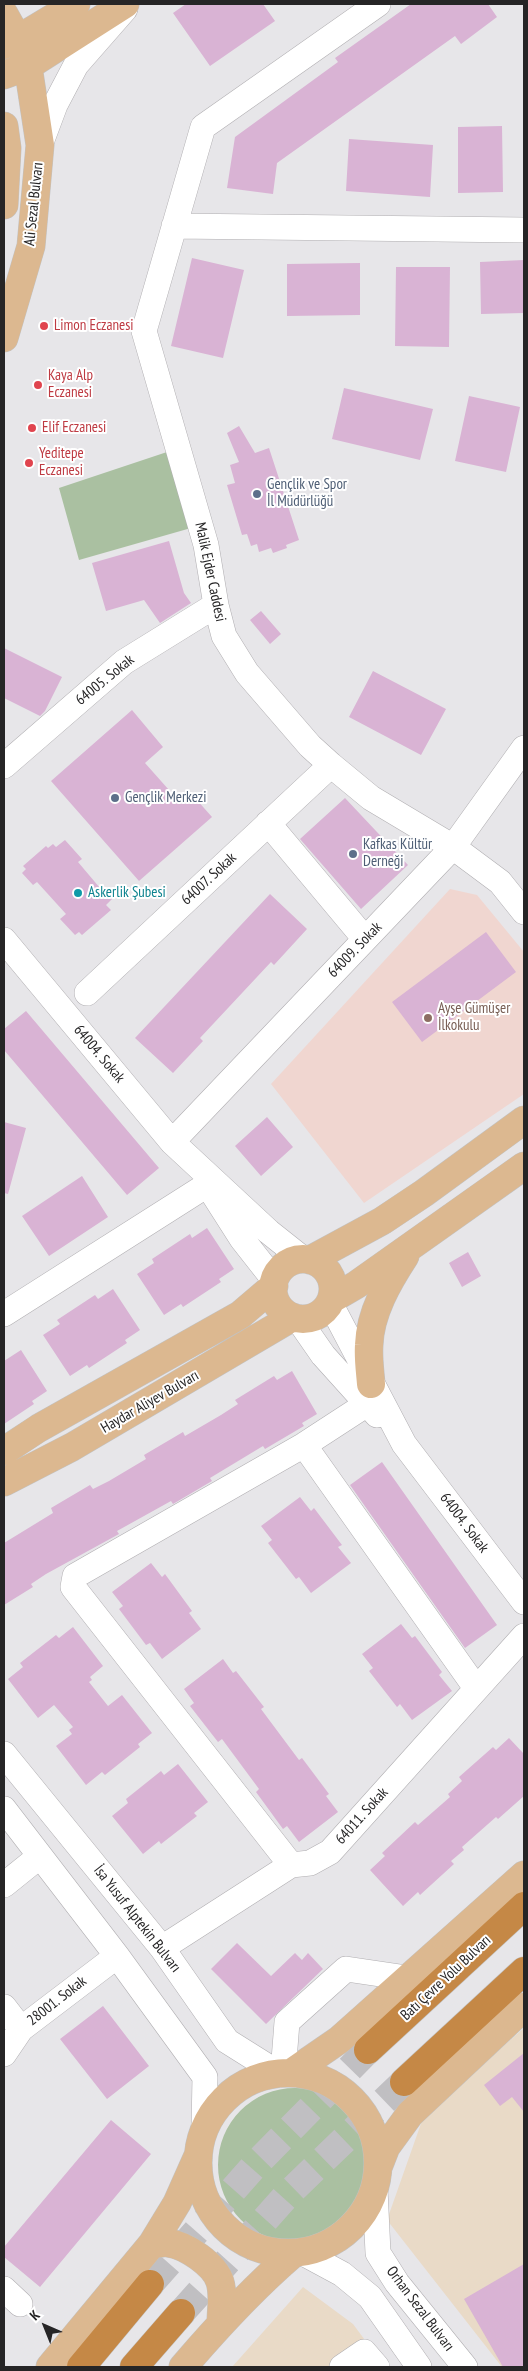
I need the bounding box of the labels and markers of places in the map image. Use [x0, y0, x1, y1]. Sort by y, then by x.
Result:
place label: Limon Eczanesi [54, 317, 134, 335]
marker: Limon Eczanesi [38, 320, 50, 332]
place label: Kaya Alp Eczanesi [48, 367, 93, 402]
marker: Kaya Alp Eczanesi [32, 379, 44, 391]
place label: Elif Eczanesi [42, 419, 106, 437]
marker: Elif Eczanesi [26, 422, 38, 434]
place label: Yeditepe Eczanesi [39, 445, 84, 480]
marker: Yeditepe Eczanesi [23, 457, 35, 469]
place label: Gençlik ve Spor İl Müdürlüğü [267, 476, 347, 511]
marker: Gençlik ve Spor İl Müdürlüğü [251, 488, 263, 500]
place label: Gençlik Merkezi [125, 789, 207, 807]
marker: Gençlik Merkezi [109, 792, 121, 804]
place label: Kafkas Kültür Derneği [363, 836, 432, 871]
marker: Kafkas Kültür Derneği [347, 848, 359, 860]
place label: Askerlik Şubesi [88, 884, 166, 902]
marker: Askerlik Şubesi [72, 887, 84, 899]
place label: Ayşe Gümüşer İlkokulu [438, 1000, 510, 1035]
marker: Ayşe Gümüşer İlkokulu [422, 1012, 434, 1024]

